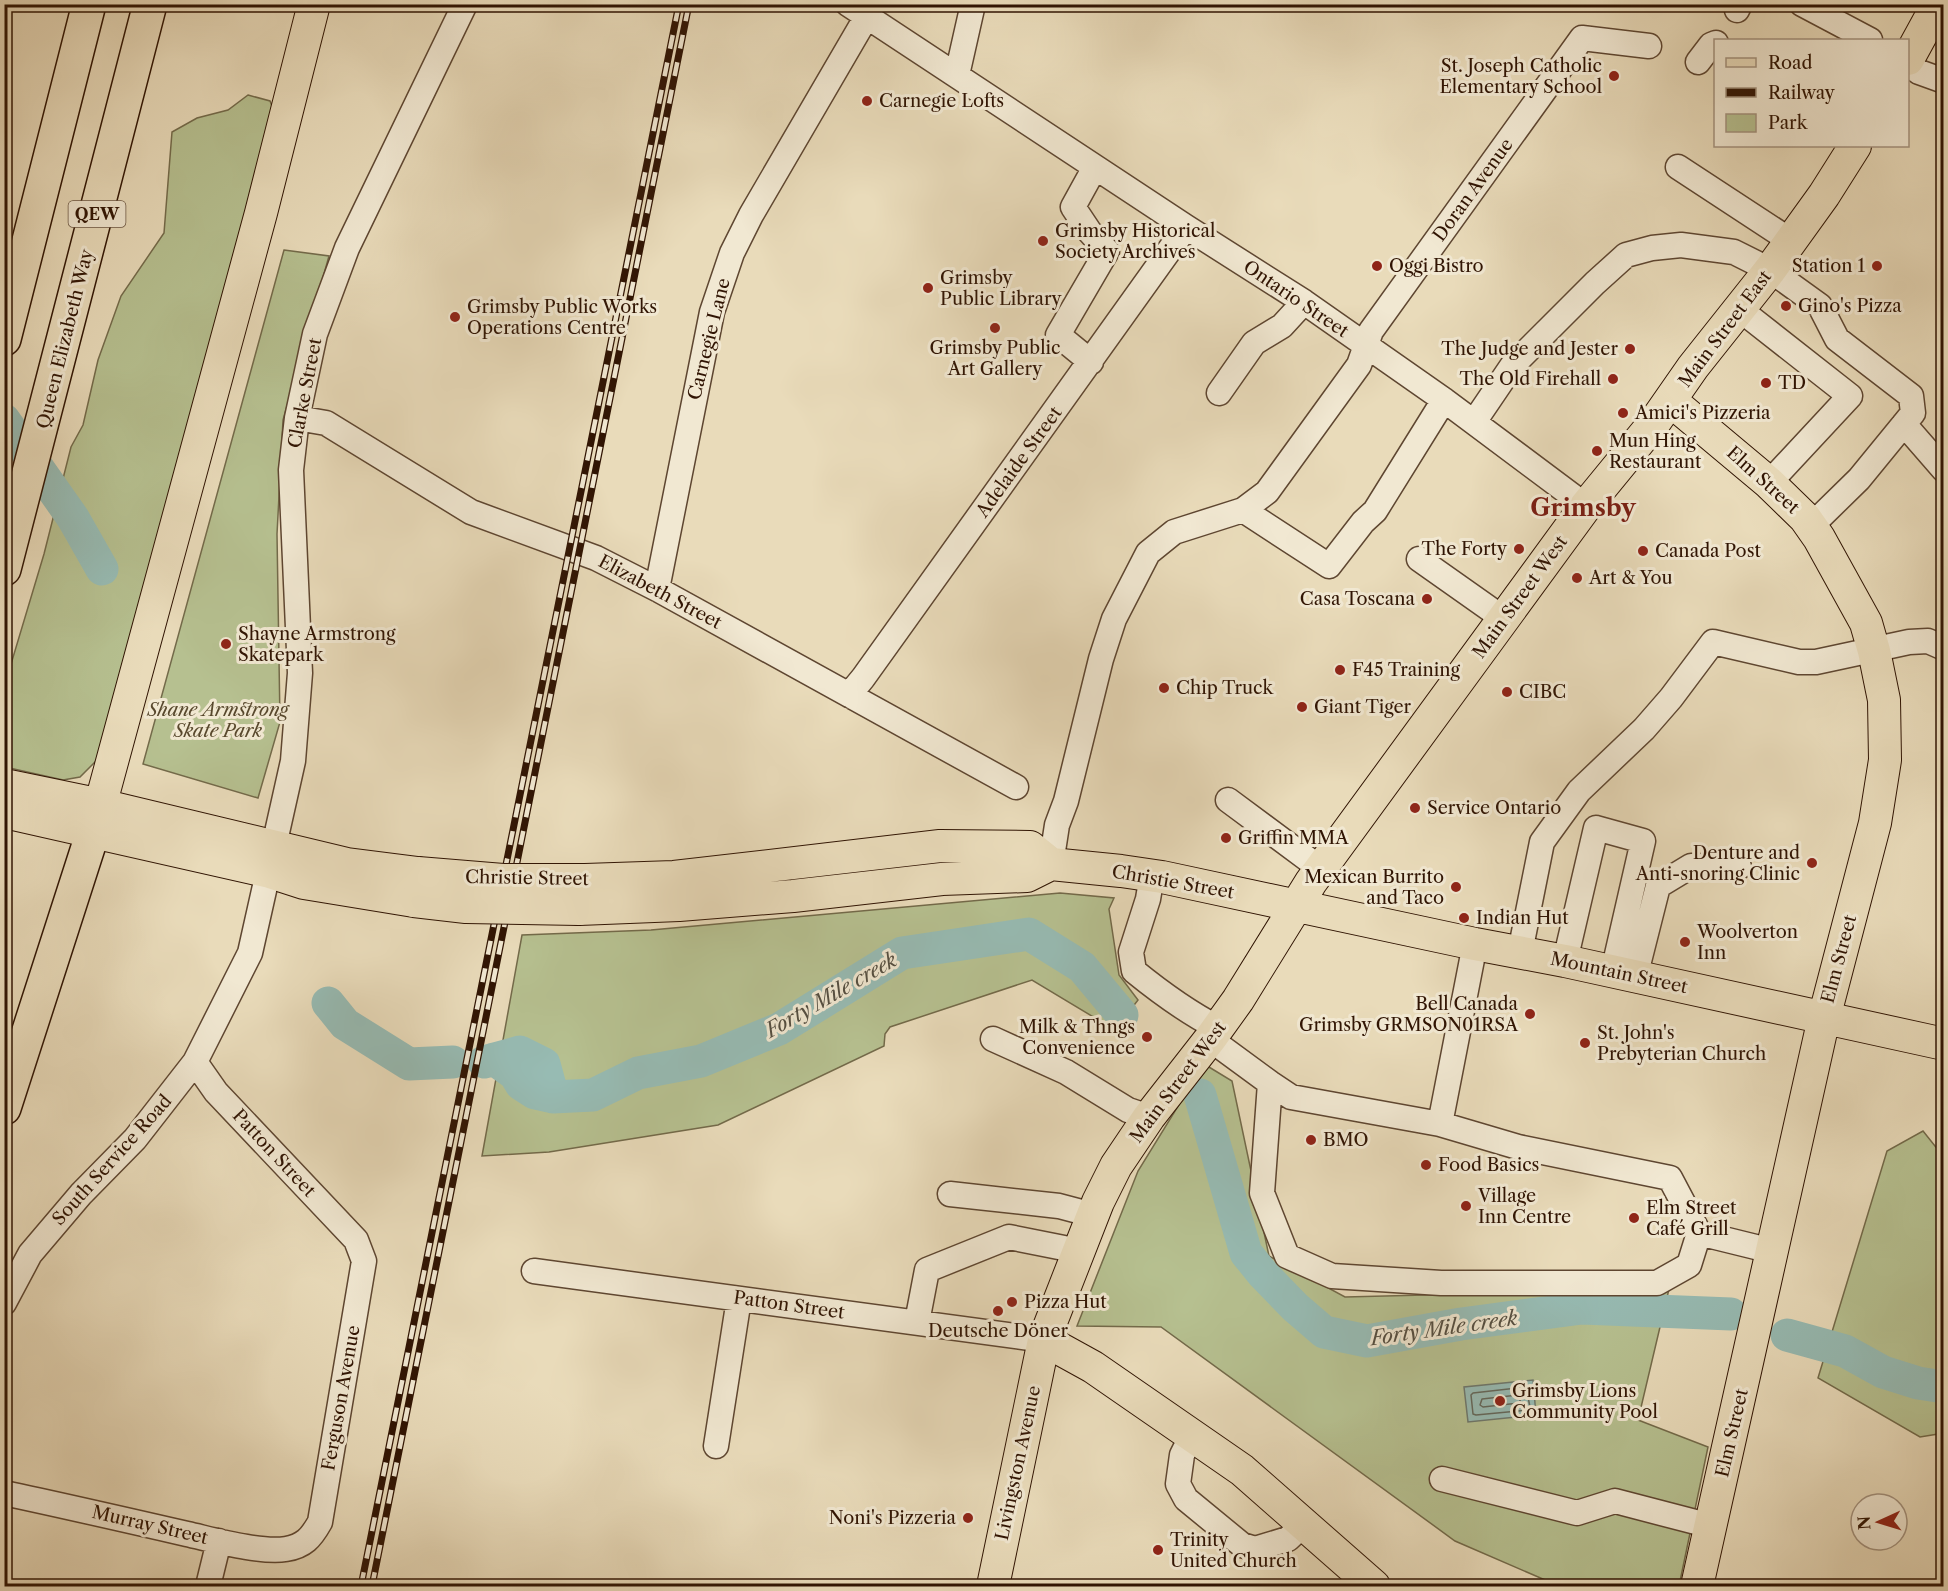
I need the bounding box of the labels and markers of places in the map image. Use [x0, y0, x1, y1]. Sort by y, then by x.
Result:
place label: St. Joseph Catholic Elementary School [1439, 55, 1602, 98]
marker: St. Joseph Catholic Elementary School [1607, 69, 1621, 83]
place label: Carnegie Lofts [879, 90, 1004, 112]
marker: Carnegie Lofts [860, 94, 874, 108]
place label: Grimsby Historical Society Archives [1055, 220, 1215, 263]
marker: Grimsby Historical Society Archives [1036, 234, 1050, 248]
place label: Oggi Bistro [1389, 255, 1484, 277]
place label: Station 1 [1792, 255, 1865, 277]
marker: Oggi Bistro [1370, 259, 1384, 273]
marker: Station 1 [1870, 259, 1884, 273]
place label: Grimsby Public Library [940, 267, 1063, 310]
marker: Grimsby Public Library [921, 281, 935, 295]
place label: Gino's Pizza [1798, 295, 1902, 317]
place label: Grimsby Public Works Operations Centre [467, 296, 657, 339]
marker: Gino's Pizza [1779, 299, 1793, 313]
marker: Grimsby Public Works Operations Centre [448, 310, 462, 324]
marker: Grimsby Public Art Gallery [988, 321, 1002, 335]
place label: Grimsby Public Art Gallery [930, 337, 1060, 380]
place label: The Judge and Jester [1441, 338, 1618, 360]
marker: The Judge and Jester [1623, 342, 1637, 356]
place label: The Old Firehall [1459, 368, 1601, 390]
marker: The Old Firehall [1606, 372, 1620, 386]
place label: TD [1778, 372, 1806, 394]
marker: TD [1759, 376, 1773, 390]
place label: Amici's Pizzeria [1634, 402, 1771, 424]
marker: Amici's Pizzeria [1616, 406, 1630, 420]
place label: Mun Hing Restaurant [1609, 430, 1702, 473]
marker: Mun Hing Restaurant [1590, 444, 1604, 458]
place label: The Forty [1421, 538, 1508, 560]
place label: Canada Post [1655, 540, 1761, 562]
marker: The Forty [1512, 542, 1526, 556]
marker: Canada Post [1636, 544, 1650, 558]
place label: Art & You [1588, 567, 1673, 589]
marker: Art & You [1570, 571, 1584, 585]
place label: Casa Toscana [1300, 588, 1415, 610]
marker: Casa Toscana [1420, 592, 1434, 606]
place label: Shayne Armstrong Skatepark [238, 623, 396, 666]
marker: Shayne Armstrong Skatepark [219, 637, 233, 651]
place label: F45 Training [1352, 659, 1461, 681]
marker: F45 Training [1333, 663, 1347, 677]
place label: Chip Truck [1176, 677, 1275, 699]
marker: Chip Truck [1157, 681, 1171, 695]
place label: CIBC [1519, 681, 1566, 703]
marker: CIBC [1500, 685, 1514, 699]
place label: Giant Tiger [1314, 696, 1412, 718]
marker: Giant Tiger [1295, 700, 1309, 714]
place label: Service Ontario [1427, 797, 1561, 819]
marker: Service Ontario [1408, 801, 1422, 815]
place label: Griffin MMA [1238, 827, 1349, 849]
marker: Griffin MMA [1219, 831, 1233, 845]
place label: Denture and Anti-snoring Clinic [1635, 842, 1800, 885]
marker: Denture and Anti-snoring Clinic [1805, 856, 1819, 870]
place label: Mexican Burrito and Taco [1304, 866, 1444, 909]
marker: Mexican Burrito and Taco [1449, 880, 1463, 894]
place label: Indian Hut [1476, 907, 1569, 929]
marker: Indian Hut [1457, 911, 1471, 925]
place label: Woolverton Inn [1696, 921, 1798, 964]
marker: Woolverton Inn [1678, 935, 1692, 949]
place label: Bell Canada Grimsby GRMSON01RSA [1299, 993, 1519, 1036]
marker: Bell Canada Grimsby GRMSON01RSA [1523, 1007, 1537, 1021]
place label: Milk & Thngs Convenience [1019, 1016, 1135, 1059]
place label: St. John's Prebyterian Church [1597, 1022, 1766, 1065]
marker: Milk & Thngs Convenience [1140, 1030, 1154, 1044]
marker: St. John's Prebyterian Church [1578, 1036, 1592, 1050]
place label: BMO [1323, 1129, 1368, 1151]
marker: BMO [1304, 1133, 1318, 1147]
place label: Food Basics [1438, 1154, 1539, 1176]
marker: Food Basics [1419, 1158, 1433, 1172]
place label: Village Inn Centre [1477, 1185, 1571, 1228]
place label: Elm Street Café Grill [1646, 1197, 1737, 1240]
marker: Village Inn Centre [1459, 1199, 1473, 1213]
marker: Elm Street Café Grill [1627, 1211, 1641, 1225]
place label: Pizza Hut [1024, 1291, 1107, 1313]
marker: Pizza Hut [1005, 1295, 1019, 1309]
marker: Deutsche Döner [991, 1304, 1005, 1318]
place label: Deutsche Döner [928, 1320, 1068, 1342]
place label: Grimsby Lions Community Pool [1512, 1380, 1658, 1423]
marker: Grimsby Lions Community Pool [1493, 1394, 1507, 1408]
place label: Noni's Pizzeria [829, 1507, 956, 1529]
marker: Noni's Pizzeria [961, 1511, 975, 1525]
place label: Trinity United Church [1170, 1529, 1297, 1572]
marker: Trinity United Church [1151, 1543, 1165, 1557]

